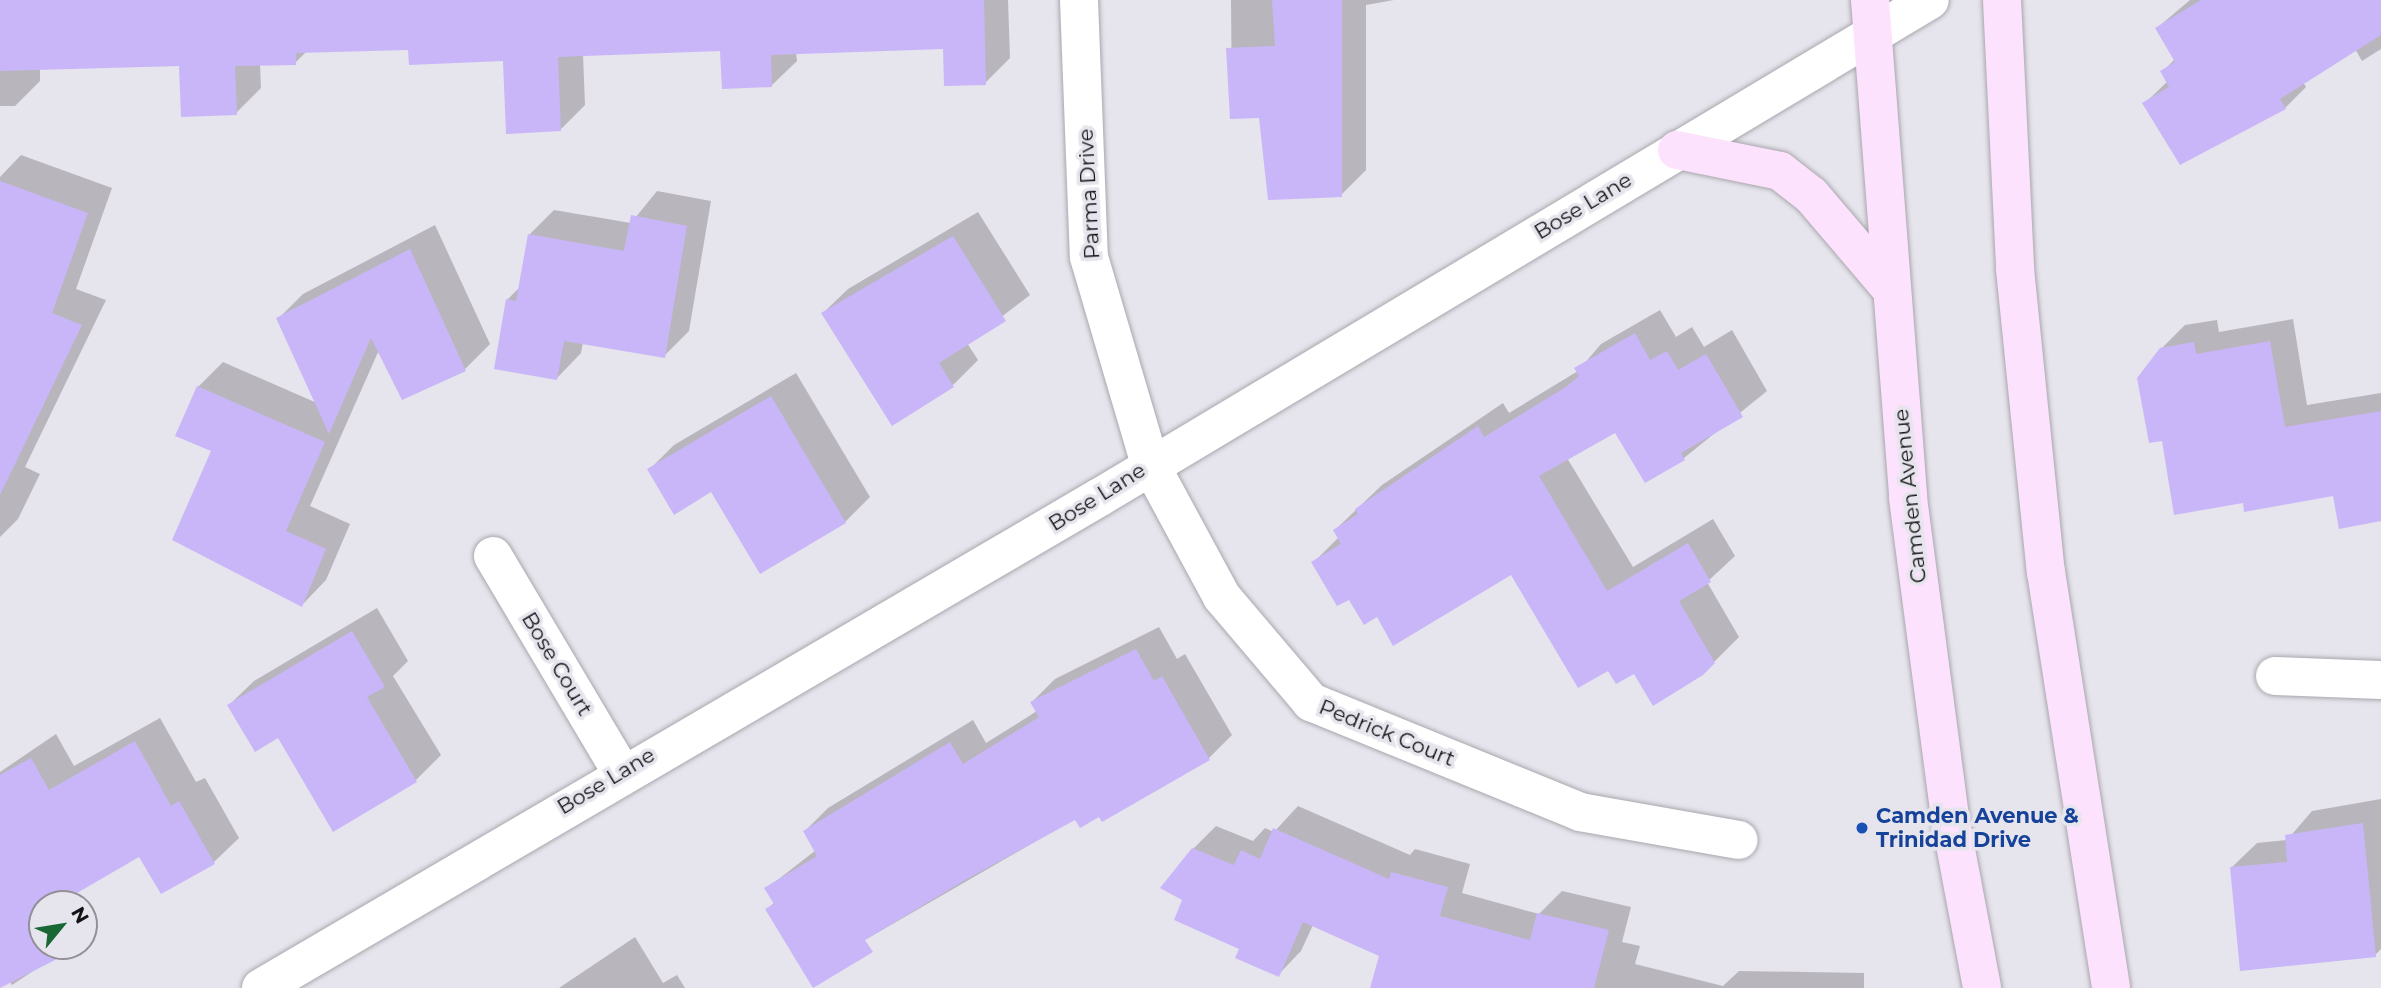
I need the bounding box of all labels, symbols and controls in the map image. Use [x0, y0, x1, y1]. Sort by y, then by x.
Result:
street label: Parma Drive [1073, 128, 1105, 260]
street label: Bose Lane [1530, 167, 1636, 245]
street label: Camden Avenue [1888, 408, 1932, 584]
street label: Bose Lane [1044, 457, 1150, 537]
street label: Bose Court [516, 608, 598, 720]
street label: Pedrick Court [1315, 694, 1459, 772]
street label: Bose Lane [553, 742, 659, 820]
place label: Camden Avenue & Trinidad Drive [1876, 803, 2079, 853]
marker: Camden Avenue & Trinidad Drive [1854, 820, 1870, 836]
north arrow [28, 890, 98, 960]
text: N [66, 903, 94, 928]

